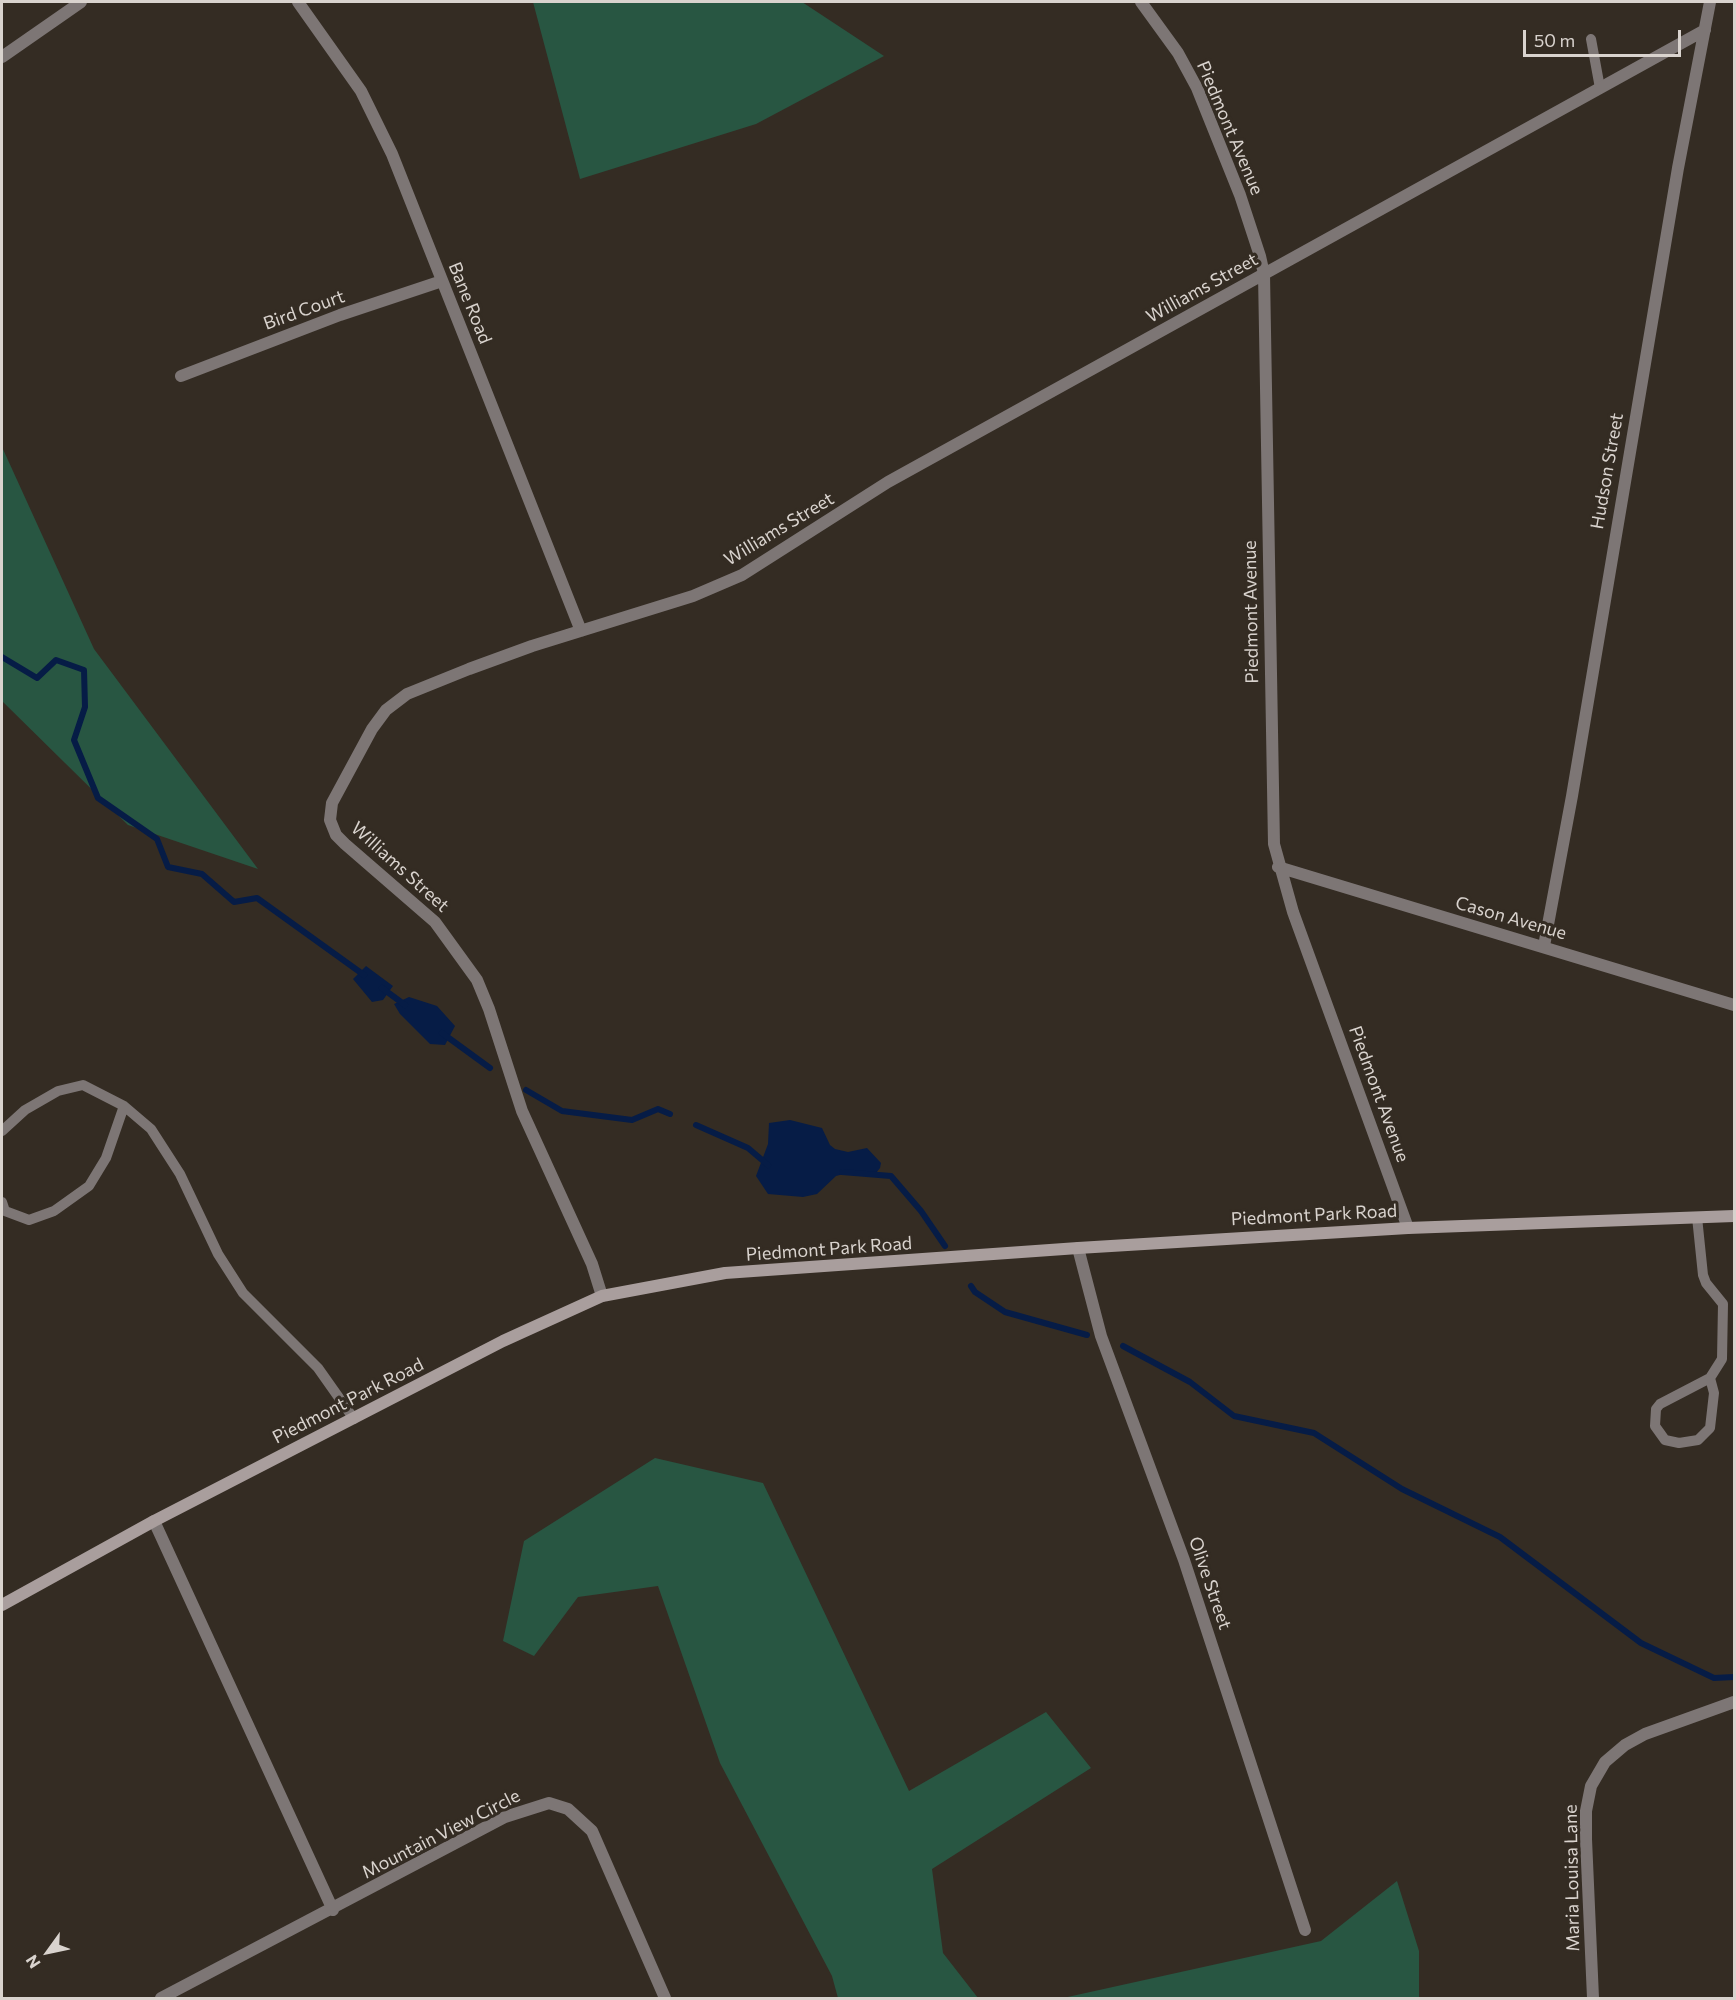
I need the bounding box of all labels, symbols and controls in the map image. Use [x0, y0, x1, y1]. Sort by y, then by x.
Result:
scale bar [1526, 18, 1684, 56]
text: 50 m [1534, 29, 1575, 51]
street label: Piedmont Avenue [1192, 58, 1268, 198]
street label: Williams Street [1142, 248, 1262, 328]
street label: Bane Road [444, 259, 496, 347]
street label: Bird Court [261, 285, 347, 335]
street label: Hudson Street [1586, 411, 1628, 531]
street label: Williams Street [720, 488, 838, 570]
street label: Piedmont Avenue [1239, 540, 1263, 684]
street label: Williams Street [347, 817, 453, 917]
street label: Cason Avenue [1453, 892, 1569, 944]
street label: Piedmont Avenue [1344, 1023, 1414, 1165]
street label: Piedmont Park Road [1230, 1200, 1398, 1230]
street label: Piedmont Park Road [745, 1232, 913, 1266]
street label: Piedmont Park Road [269, 1354, 427, 1448]
street label: Olive Street [1184, 1534, 1236, 1632]
street label: Mountain View Circle [358, 1785, 524, 1883]
street label: Maria Louisa Lane [1560, 1804, 1584, 1952]
north arrow [18, 1922, 78, 1982]
text: N [21, 1952, 44, 1972]

